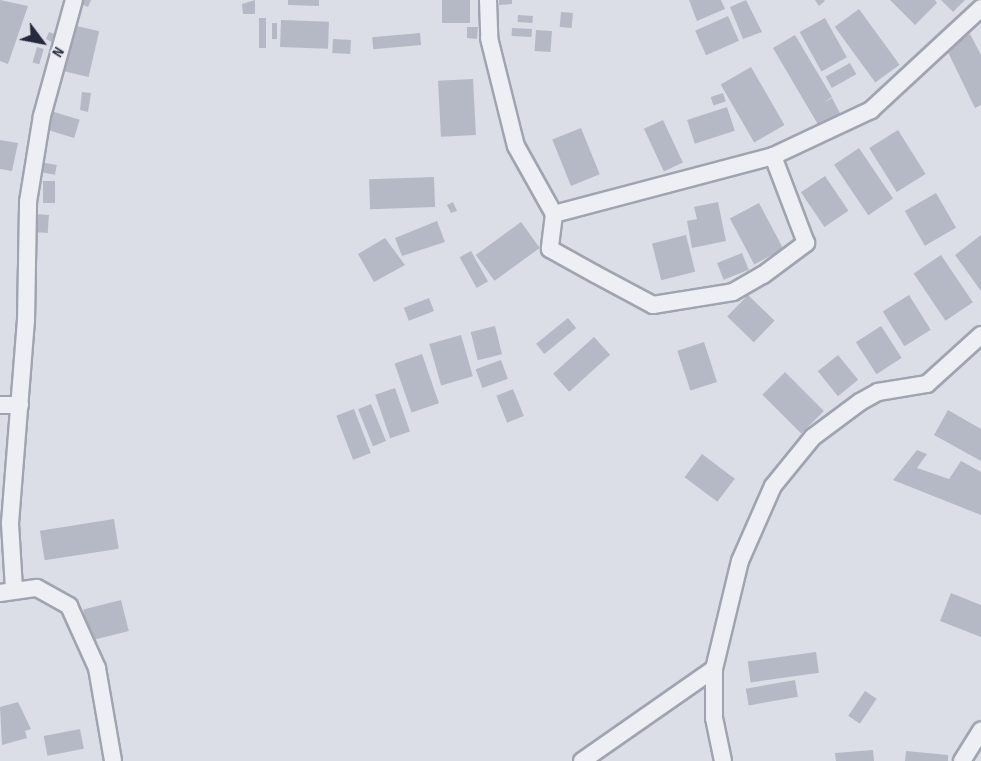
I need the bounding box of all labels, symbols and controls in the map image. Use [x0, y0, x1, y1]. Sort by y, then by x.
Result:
north arrow [12, 12, 72, 72]
text: N [47, 43, 68, 60]

